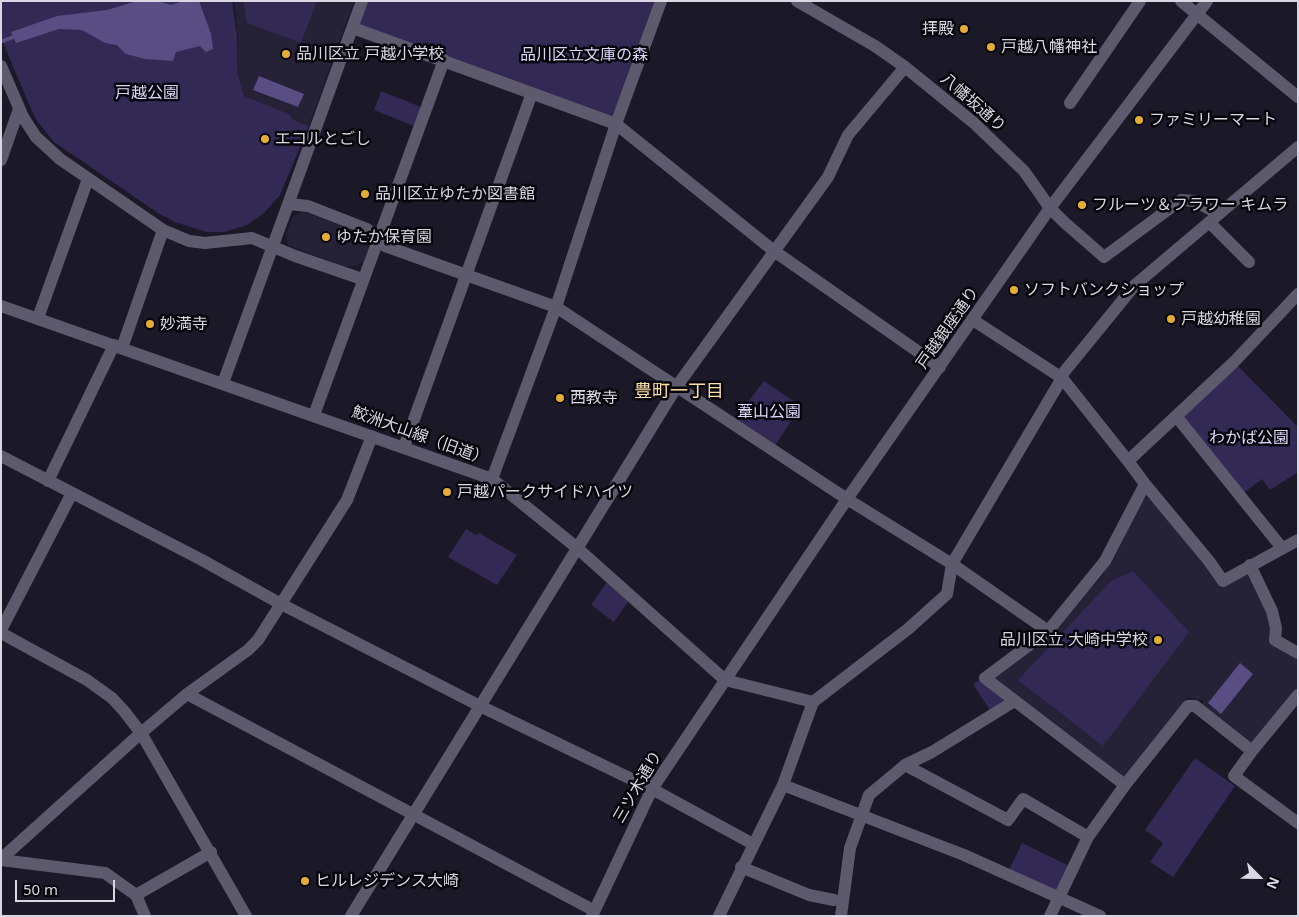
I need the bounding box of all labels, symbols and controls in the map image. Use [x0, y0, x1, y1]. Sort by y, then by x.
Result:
place label: 拝殿 [922, 19, 954, 39]
marker: 拝殿 [958, 23, 970, 35]
place label: 戸越八幡神社 [1001, 37, 1097, 57]
marker: 戸越八幡神社 [985, 41, 997, 53]
place label: 品川区立 戸越小学校 [296, 44, 444, 64]
park label: 品川区立文庫の森 [520, 45, 648, 65]
marker: 品川区立 戸越小学校 [280, 48, 292, 60]
street label: 八幡坂通り [937, 70, 1009, 136]
park label: 戸越公園 [115, 83, 179, 103]
place label: ファミリーマート [1149, 110, 1277, 130]
marker: ファミリーマート [1133, 114, 1145, 126]
place label: エコルとごし [275, 129, 371, 149]
marker: エコルとごし [259, 133, 271, 145]
place label: 品川区立ゆたか図書館 [375, 184, 535, 204]
marker: 品川区立ゆたか図書館 [359, 188, 371, 200]
place label: フルーツ＆フラワー キムラ [1092, 195, 1288, 215]
marker: フルーツ＆フラワー キムラ [1076, 199, 1088, 211]
place label: ゆたか保育園 [336, 227, 432, 247]
marker: ゆたか保育園 [320, 231, 332, 243]
place label: ソフトバンクショップ [1024, 280, 1184, 300]
street label: 戸越銀座通り [913, 283, 983, 373]
marker: ソフトバンクショップ [1008, 284, 1020, 296]
place label: 戸越幼稚園 [1181, 309, 1261, 329]
marker: 戸越幼稚園 [1165, 313, 1177, 325]
place label: 妙満寺 [160, 314, 208, 334]
marker: 妙満寺 [144, 318, 156, 330]
district label: 豊町一丁目 [634, 381, 724, 403]
place label: 西教寺 [570, 388, 618, 408]
marker: 西教寺 [554, 392, 566, 404]
street label: 鮫洲大山線（旧道） [349, 402, 491, 470]
park label: 葦山公園 [737, 402, 801, 422]
park label: わかば公園 [1209, 428, 1289, 448]
place label: 戸越パークサイドハイツ [457, 482, 633, 502]
marker: 戸越パークサイドハイツ [441, 486, 453, 498]
place label: 品川区立 大崎中学校 [1000, 630, 1148, 650]
marker: 品川区立 大崎中学校 [1152, 634, 1164, 646]
street label: 三ツ木通り [610, 748, 666, 826]
north arrow [1234, 852, 1284, 902]
scale bar [18, 870, 118, 902]
place label: ヒルレジデンス大崎 [315, 871, 459, 891]
text: N [1262, 874, 1284, 892]
marker: ヒルレジデンス大崎 [299, 875, 311, 887]
text: 50 m [23, 879, 58, 899]

